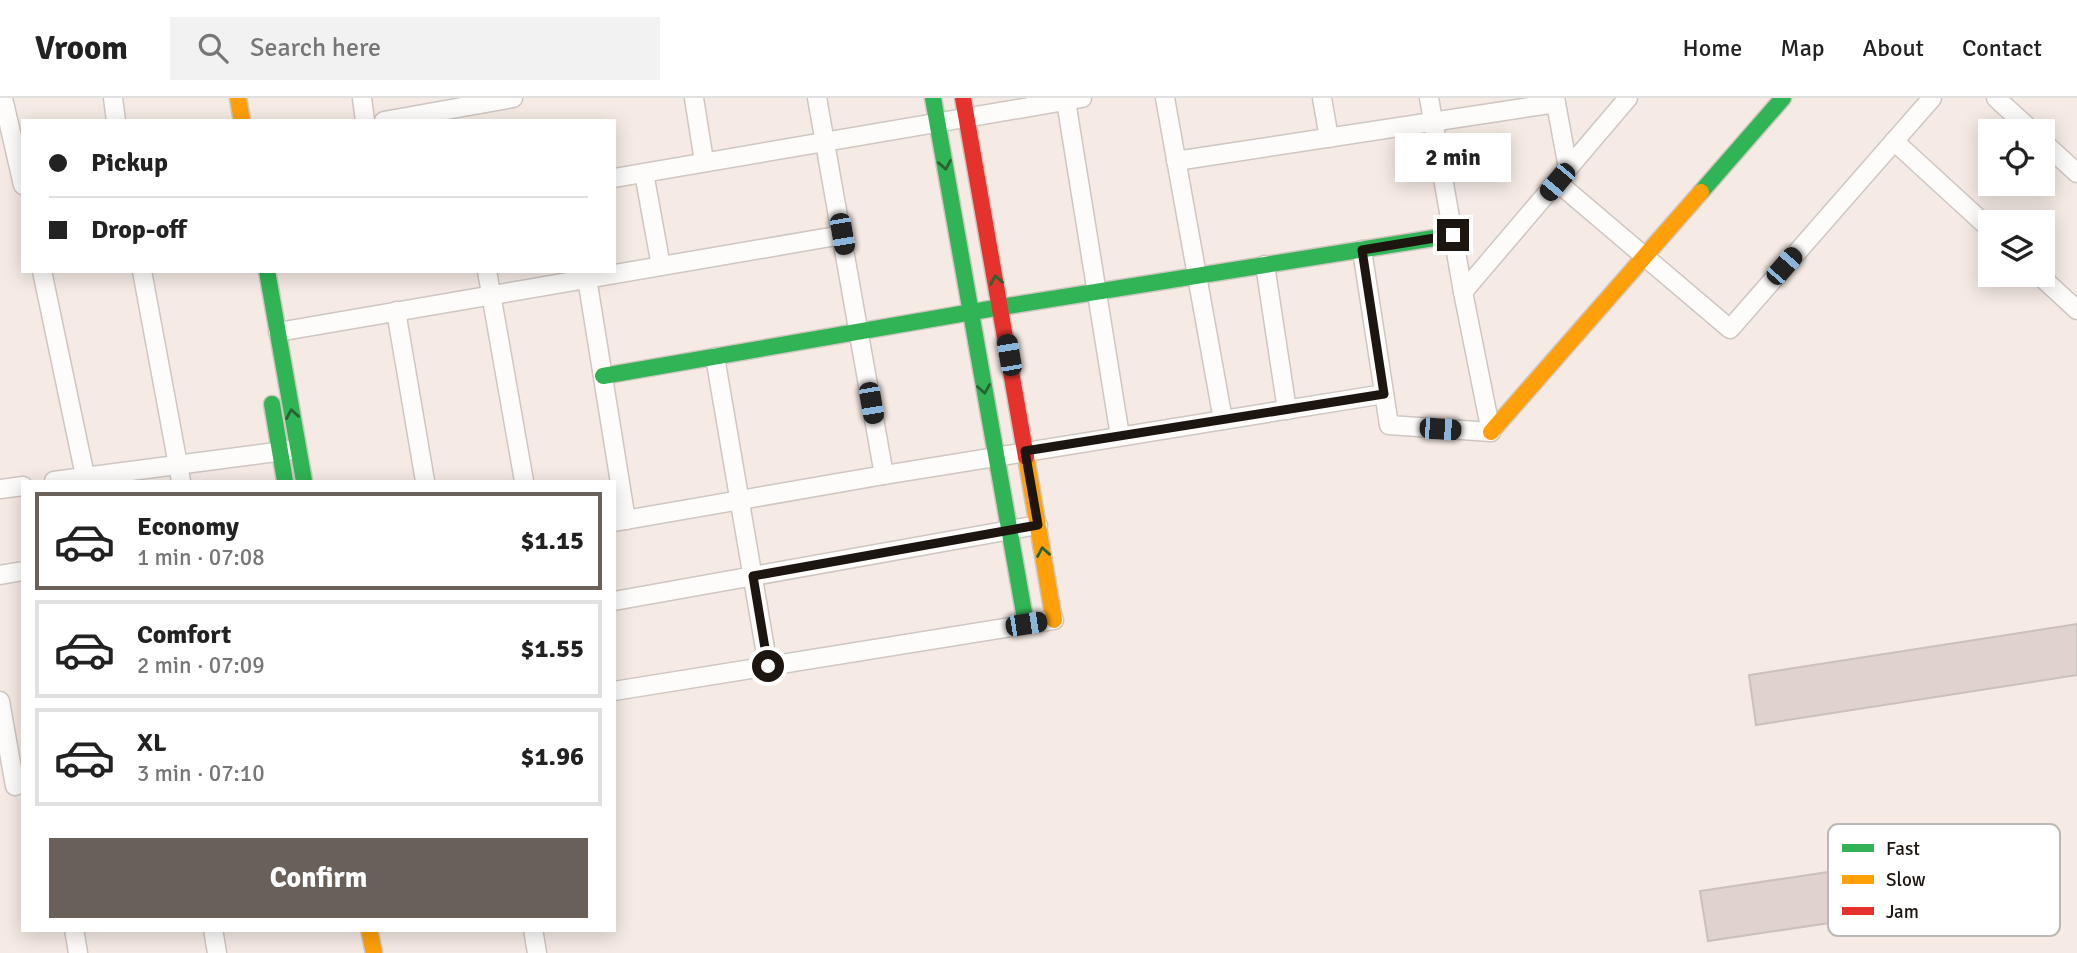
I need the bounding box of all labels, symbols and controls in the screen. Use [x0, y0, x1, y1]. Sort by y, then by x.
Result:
search box [170, 17, 660, 80]
text: Vroom [35, 28, 128, 69]
icon: search [194, 29, 232, 67]
text: Search here [250, 32, 381, 64]
text: Home [1682, 33, 1742, 63]
text: Map [1780, 33, 1825, 63]
text: About [1863, 33, 1924, 63]
text: Contact [1962, 33, 2042, 63]
map controls [1978, 119, 2055, 287]
button: locate [1978, 119, 2055, 196]
callout: 2 min [1395, 134, 1511, 183]
text: 2 min [1425, 143, 1481, 172]
text: Pickup [91, 147, 168, 179]
one-way arrow [937, 159, 952, 171]
car [1536, 159, 1579, 205]
button: layers [1978, 210, 2055, 287]
car [829, 211, 856, 257]
text: Drop-off [91, 214, 187, 246]
route end [1437, 219, 1469, 251]
car [1763, 243, 1806, 289]
one-way arrow [989, 274, 1004, 286]
car [996, 332, 1023, 378]
car [858, 380, 885, 426]
one-way arrow [977, 383, 992, 395]
one-way arrow [285, 408, 300, 420]
car [1419, 417, 1462, 441]
icon: car [53, 510, 116, 573]
text: Economy [137, 511, 239, 543]
text: $1.15 [520, 525, 584, 557]
text: 1 min · 07:08 [137, 543, 265, 572]
one-way arrow [1036, 546, 1051, 558]
car [1004, 610, 1049, 638]
icon: car [53, 618, 116, 681]
text: Comfort [137, 619, 231, 651]
text: $1.55 [520, 633, 584, 665]
route start [752, 650, 784, 682]
text: 2 min · 07:09 [137, 651, 265, 680]
icon: car [53, 726, 116, 789]
text: XL [137, 727, 167, 759]
text: $1.96 [520, 741, 584, 773]
text: 3 min · 07:10 [137, 759, 265, 788]
legend [1828, 824, 2060, 936]
text: Fast [1886, 837, 1920, 861]
button: Confirm [49, 838, 588, 918]
text: Slow [1886, 868, 1926, 892]
text: Jam [1886, 900, 1919, 924]

